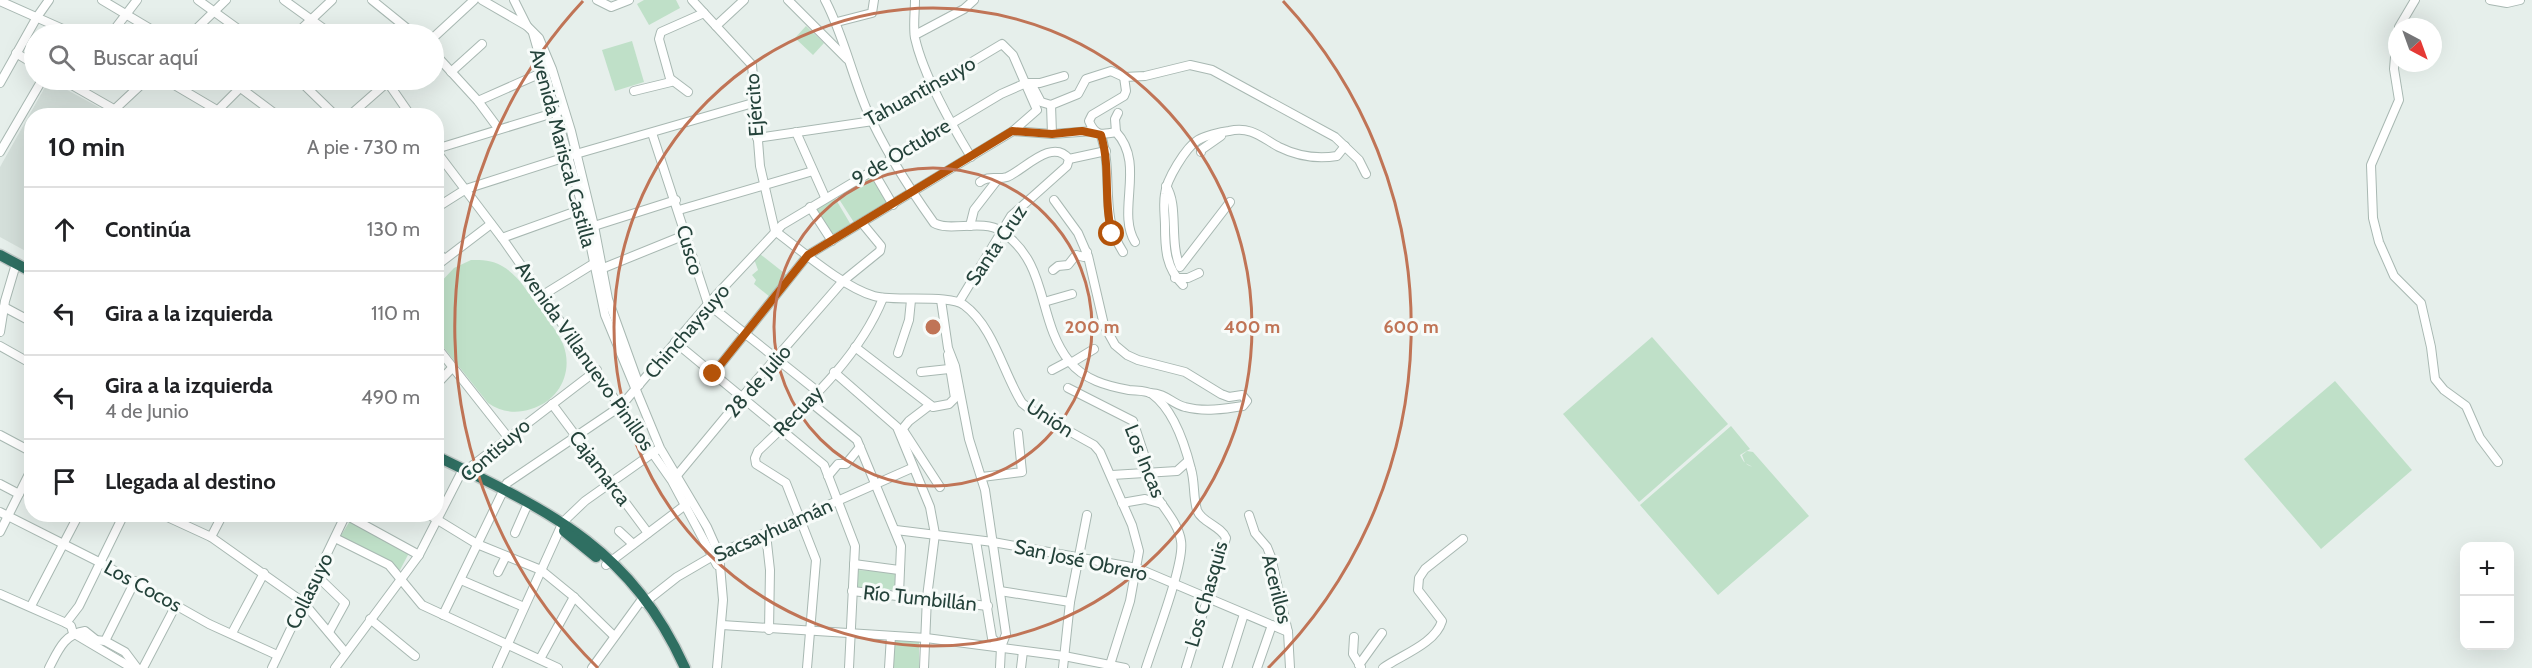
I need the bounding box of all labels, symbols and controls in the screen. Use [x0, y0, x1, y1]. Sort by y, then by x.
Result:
north arrow [2388, 18, 2442, 72]
search box [24, 24, 444, 90]
icon: search [45, 41, 78, 74]
text: Buscar aquí [93, 44, 198, 71]
street label: Avenida Mariscal Castilla [525, 46, 601, 250]
street label: Tahuantinsuyo [860, 51, 980, 131]
street label: Ejército [740, 73, 768, 137]
street label: 9 de Octubre [847, 113, 955, 191]
text: 10 min [48, 131, 125, 163]
text: A pie · 730 m [307, 135, 420, 159]
street label: Santa Cruz [960, 200, 1032, 290]
icon: ahead [48, 213, 81, 246]
text: Continúa [105, 216, 191, 243]
text: 130 m [367, 217, 420, 241]
route start [1098, 220, 1124, 246]
street label: Cusco [671, 222, 709, 278]
street label: Avenida Villanuevo Pinillos [511, 257, 659, 455]
street label: Chinchaysuyo [639, 279, 735, 383]
icon: left [48, 297, 81, 330]
text: Gira a la izquierda [105, 300, 273, 327]
text: 110 m [371, 301, 420, 325]
text: 200 m [1065, 316, 1119, 338]
text: 400 m [1224, 316, 1280, 338]
text: 600 m [1383, 316, 1439, 338]
centre of rings [923, 317, 943, 337]
street label: 28 de Julio [720, 340, 796, 422]
route end [699, 360, 725, 386]
text: Gira a la izquierda [105, 372, 273, 399]
icon: left [48, 381, 81, 414]
street label: Recuay [768, 381, 828, 441]
text: 490 m [361, 385, 420, 409]
street label: Unión [1022, 394, 1078, 442]
text: 4 de Junio [105, 399, 189, 423]
street label: Contisuyo [455, 413, 535, 487]
street label: Los Incas [1120, 421, 1170, 501]
street label: Cajamarca [564, 426, 636, 511]
icon: arrive [48, 465, 81, 498]
text: Llegada al destino [105, 468, 276, 495]
street label: Sacsayhuamán [710, 493, 836, 567]
street label: San José Obrero [1012, 534, 1150, 586]
street label: Los Chasquis [1179, 538, 1233, 650]
map controls [2460, 542, 2514, 650]
button: + [2460, 542, 2514, 596]
street label: Collasuyo [280, 549, 338, 633]
street label: Acerillos [1257, 552, 1297, 626]
street label: Los Cocos [100, 555, 186, 617]
street label: Río Tumbillán [862, 580, 978, 616]
button: − [2460, 596, 2514, 650]

